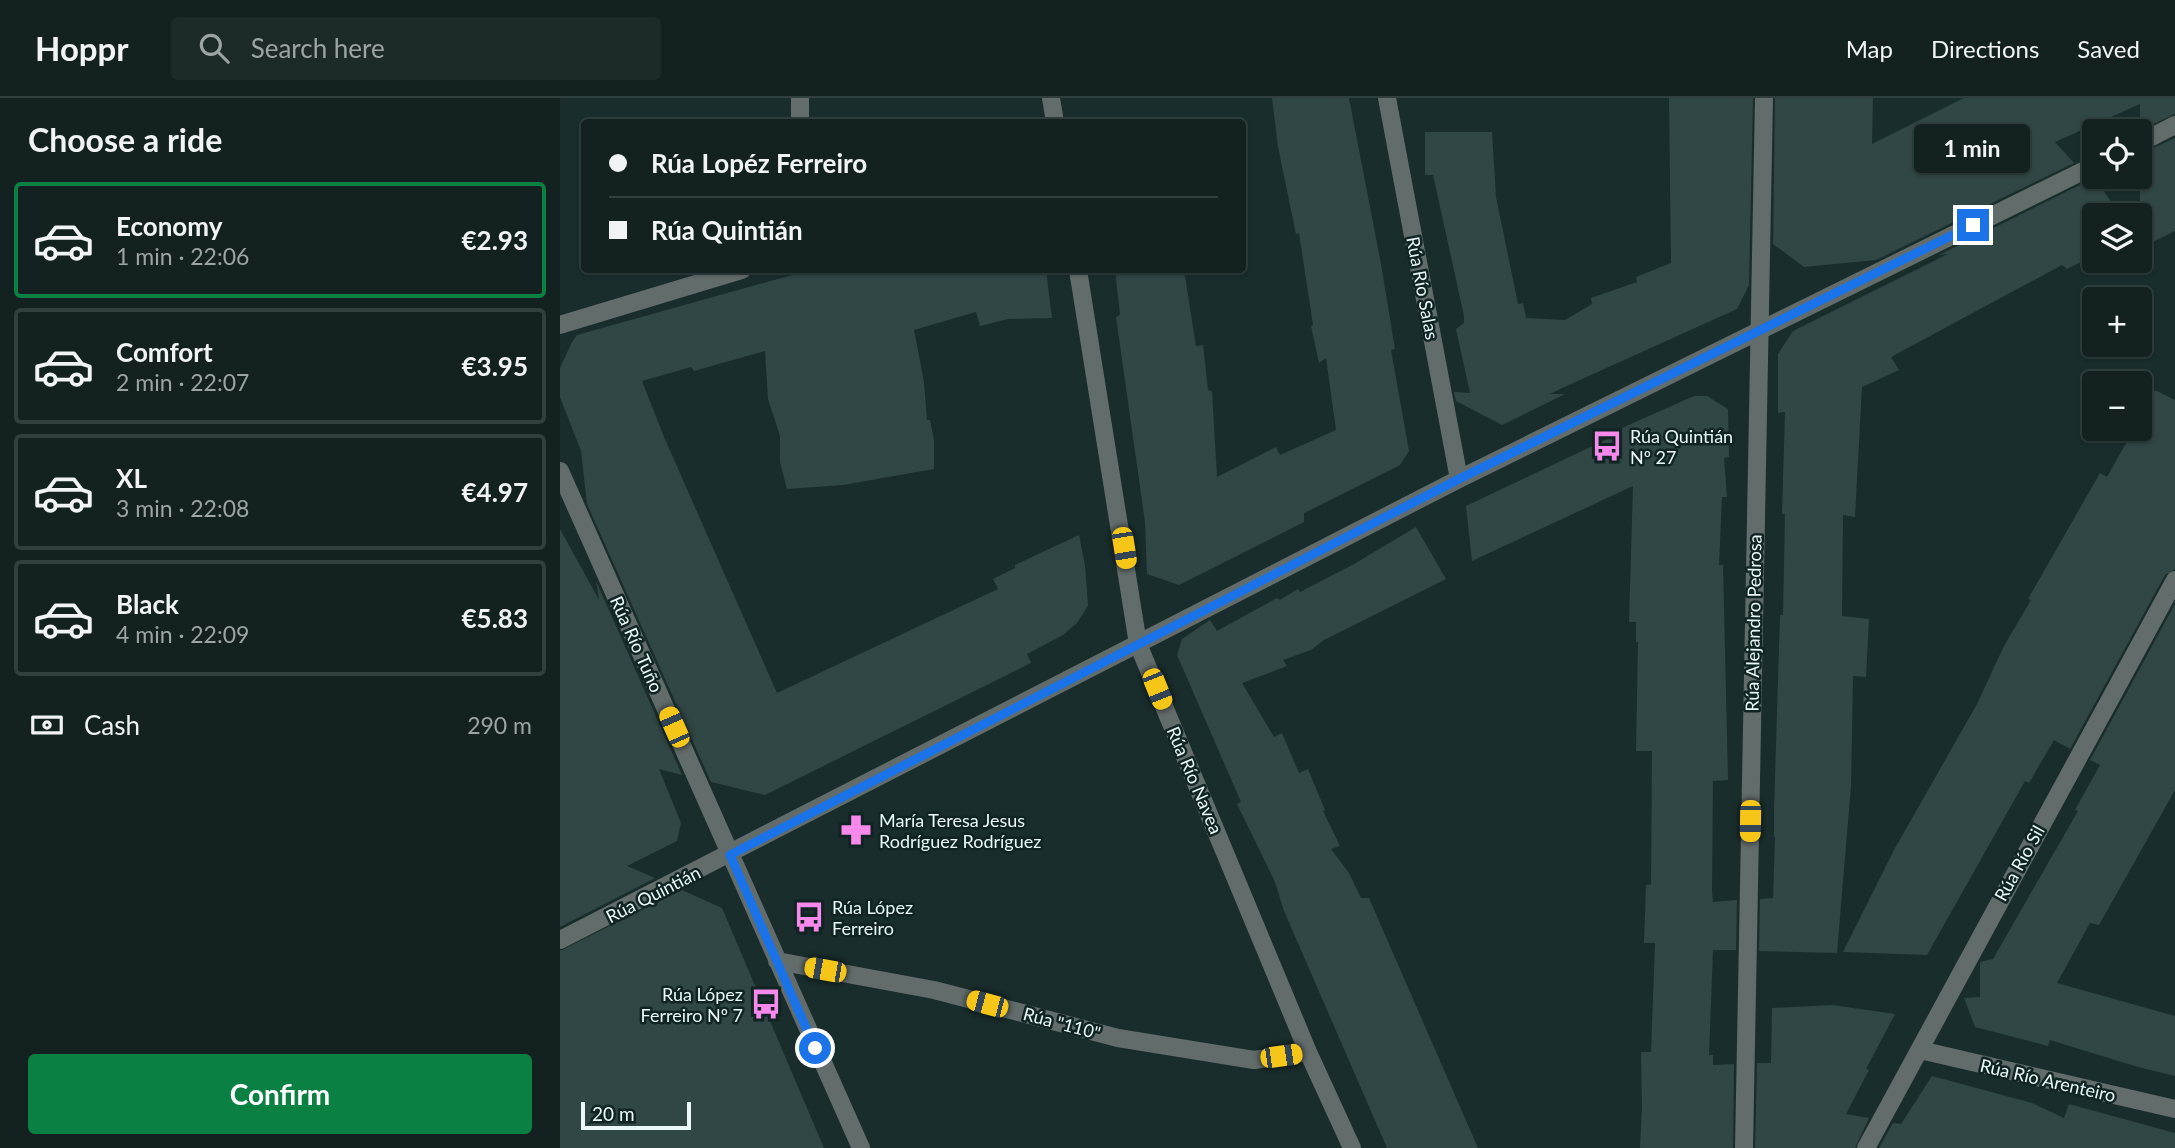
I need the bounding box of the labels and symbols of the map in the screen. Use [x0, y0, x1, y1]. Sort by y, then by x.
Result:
callout: 1 min [1915, 123, 2031, 172]
route end [1957, 209, 1989, 241]
street label: Rúa Río Salas [1402, 235, 1444, 342]
place label: Rúa Quintián Nº 27 [1630, 425, 1733, 468]
bus stop icon: Rúa Quintián Nº 27 [1590, 429, 1624, 463]
car [1111, 526, 1138, 570]
street label: Rúa Alejandro Pedrosa [1740, 534, 1766, 712]
street label: Rúa Río Tuño [606, 592, 668, 696]
car [1140, 666, 1175, 712]
car [656, 704, 693, 750]
street label: Rúa Río Navea [1163, 723, 1227, 837]
car [1740, 800, 1761, 842]
place label: María Teresa Jesus Rodríguez Rodríguez [879, 809, 1041, 852]
pharmacy icon: María Teresa Jesus Rodríguez Rodríguez [839, 813, 873, 847]
street label: Rúa Río Sil [1989, 821, 2049, 905]
street label: Rúa Quintián [602, 861, 704, 927]
place label: Rúa López Ferreiro [832, 896, 913, 939]
bus stop icon: Rúa López Ferreiro [792, 900, 826, 934]
car [803, 956, 848, 984]
place label: Rúa López Ferreiro Nº 7 [641, 983, 743, 1026]
bus stop icon: Rúa López Ferreiro Nº 7 [749, 987, 783, 1021]
car [964, 988, 1011, 1020]
street label: Rúa "110" [1021, 1002, 1103, 1044]
route start [799, 1032, 831, 1064]
car [1259, 1043, 1304, 1069]
street label: Rúa Río Arenteiro [1978, 1054, 2118, 1106]
scale bar [581, 1099, 691, 1131]

